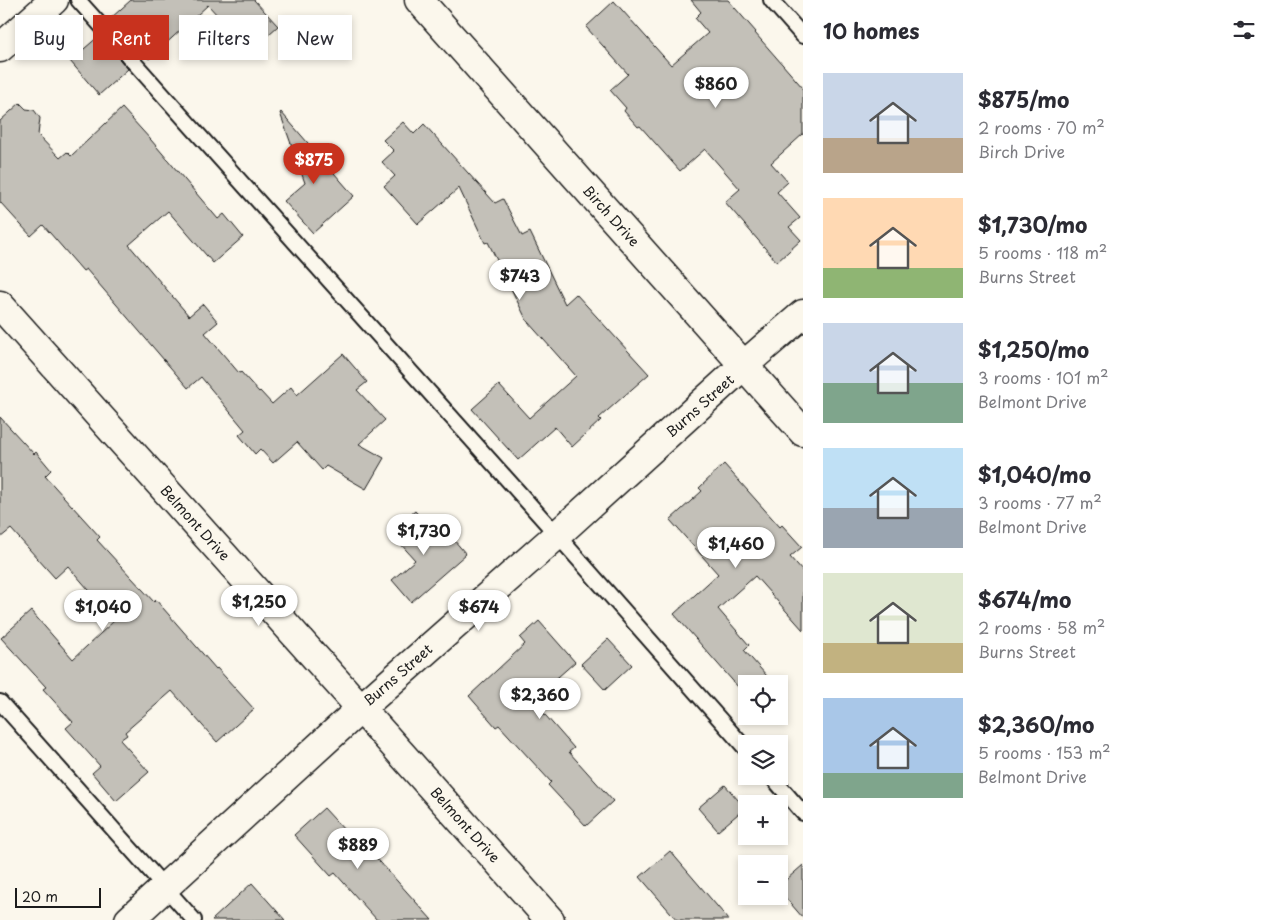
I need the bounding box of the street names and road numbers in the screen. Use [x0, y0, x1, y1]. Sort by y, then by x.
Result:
street label: Birch Drive [578, 180, 645, 251]
street label: Burns Street [661, 369, 739, 442]
street label: Belmont Drive [156, 480, 235, 565]
street label: Burns Street [359, 638, 437, 711]
street label: Belmont Drive [426, 782, 505, 867]

